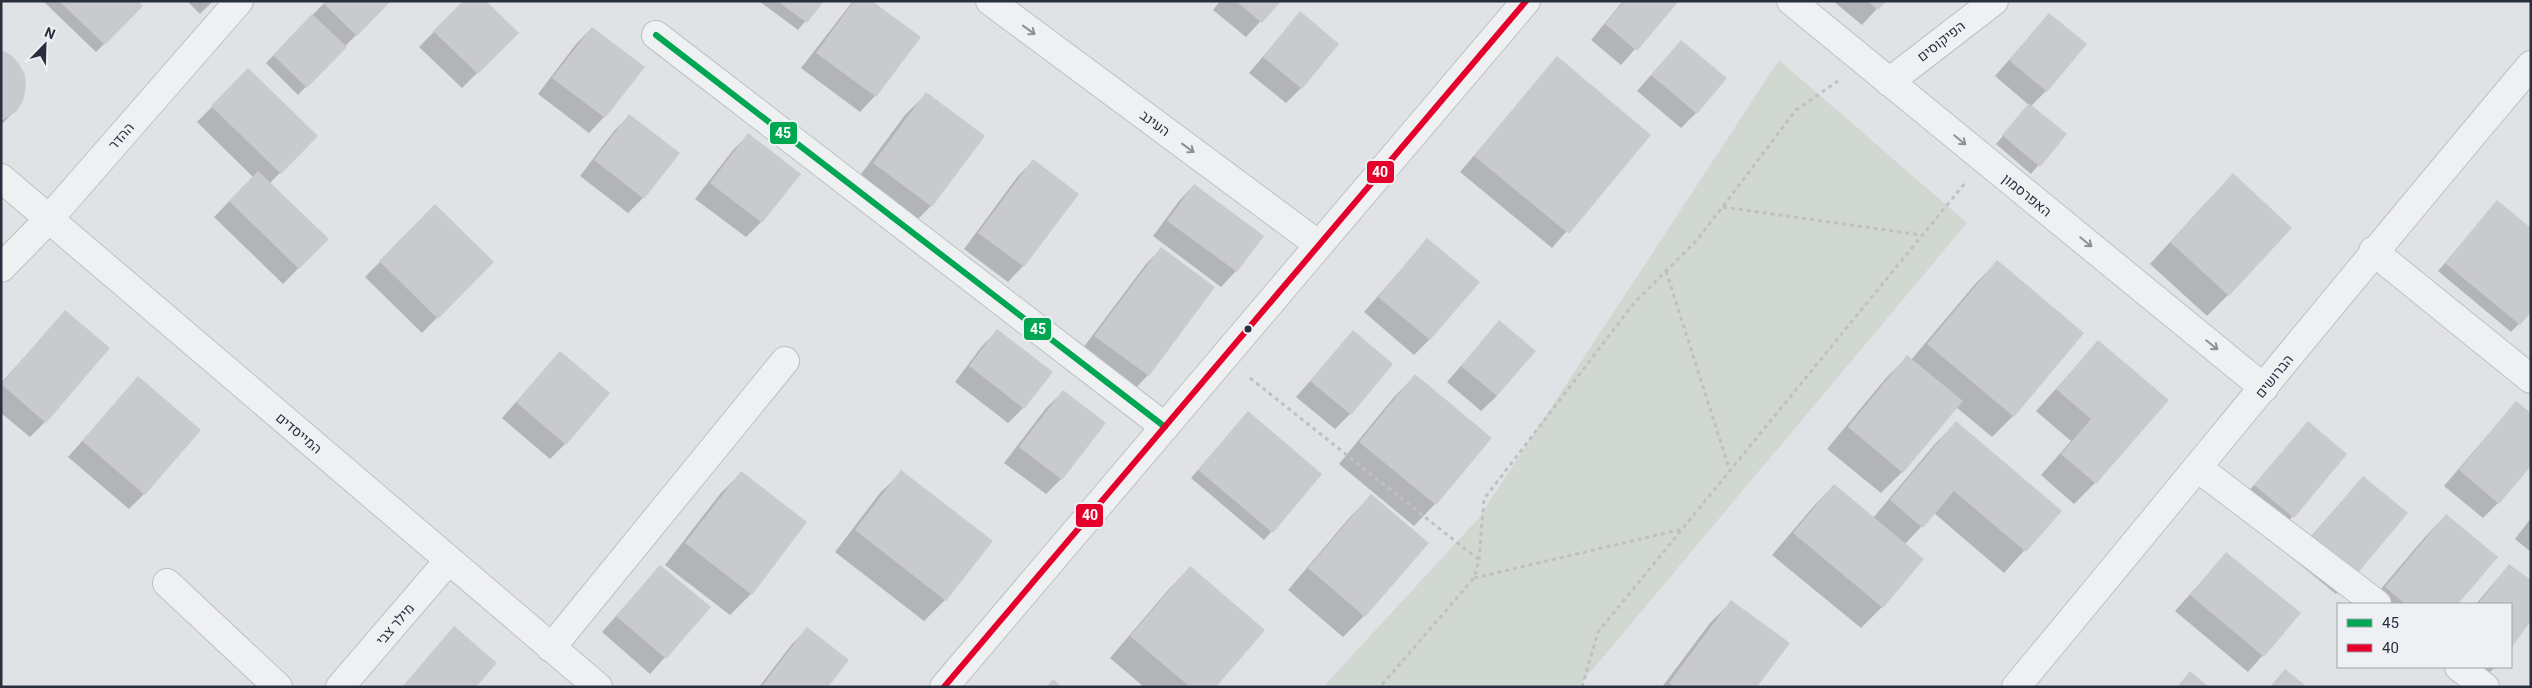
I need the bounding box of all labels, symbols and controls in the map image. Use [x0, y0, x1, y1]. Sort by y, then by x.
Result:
street label: הפיקוסים [1914, 17, 1968, 65]
north arrow [20, 20, 70, 70]
text: N [42, 24, 58, 42]
one-way arrow [1022, 25, 1036, 35]
street label: העינב [1137, 107, 1173, 139]
street label: ההדר [105, 119, 137, 153]
line badge: 45 [769, 121, 798, 145]
text: 45 [775, 125, 791, 141]
one-way arrow [1953, 134, 1966, 145]
one-way arrow [1181, 142, 1194, 153]
line badge: 40 [1366, 160, 1395, 184]
text: 40 [1372, 164, 1388, 180]
street label: האפרסמון [1999, 170, 2055, 220]
one-way arrow [2079, 237, 2092, 248]
line badge: 45 [1023, 317, 1052, 341]
text: 45 [1030, 321, 1046, 337]
unlabelled marker [1243, 324, 1253, 334]
one-way arrow [2205, 340, 2218, 351]
street label: הברושים [2252, 351, 2296, 401]
street label: המייסדים [273, 409, 325, 457]
line badge: 40 [1075, 503, 1104, 528]
text: 40 [1082, 507, 1098, 523]
street label: מילר צבי [373, 600, 417, 648]
legend [2337, 603, 2512, 668]
text: 45 [2382, 614, 2399, 632]
text: 40 [2382, 639, 2399, 657]

